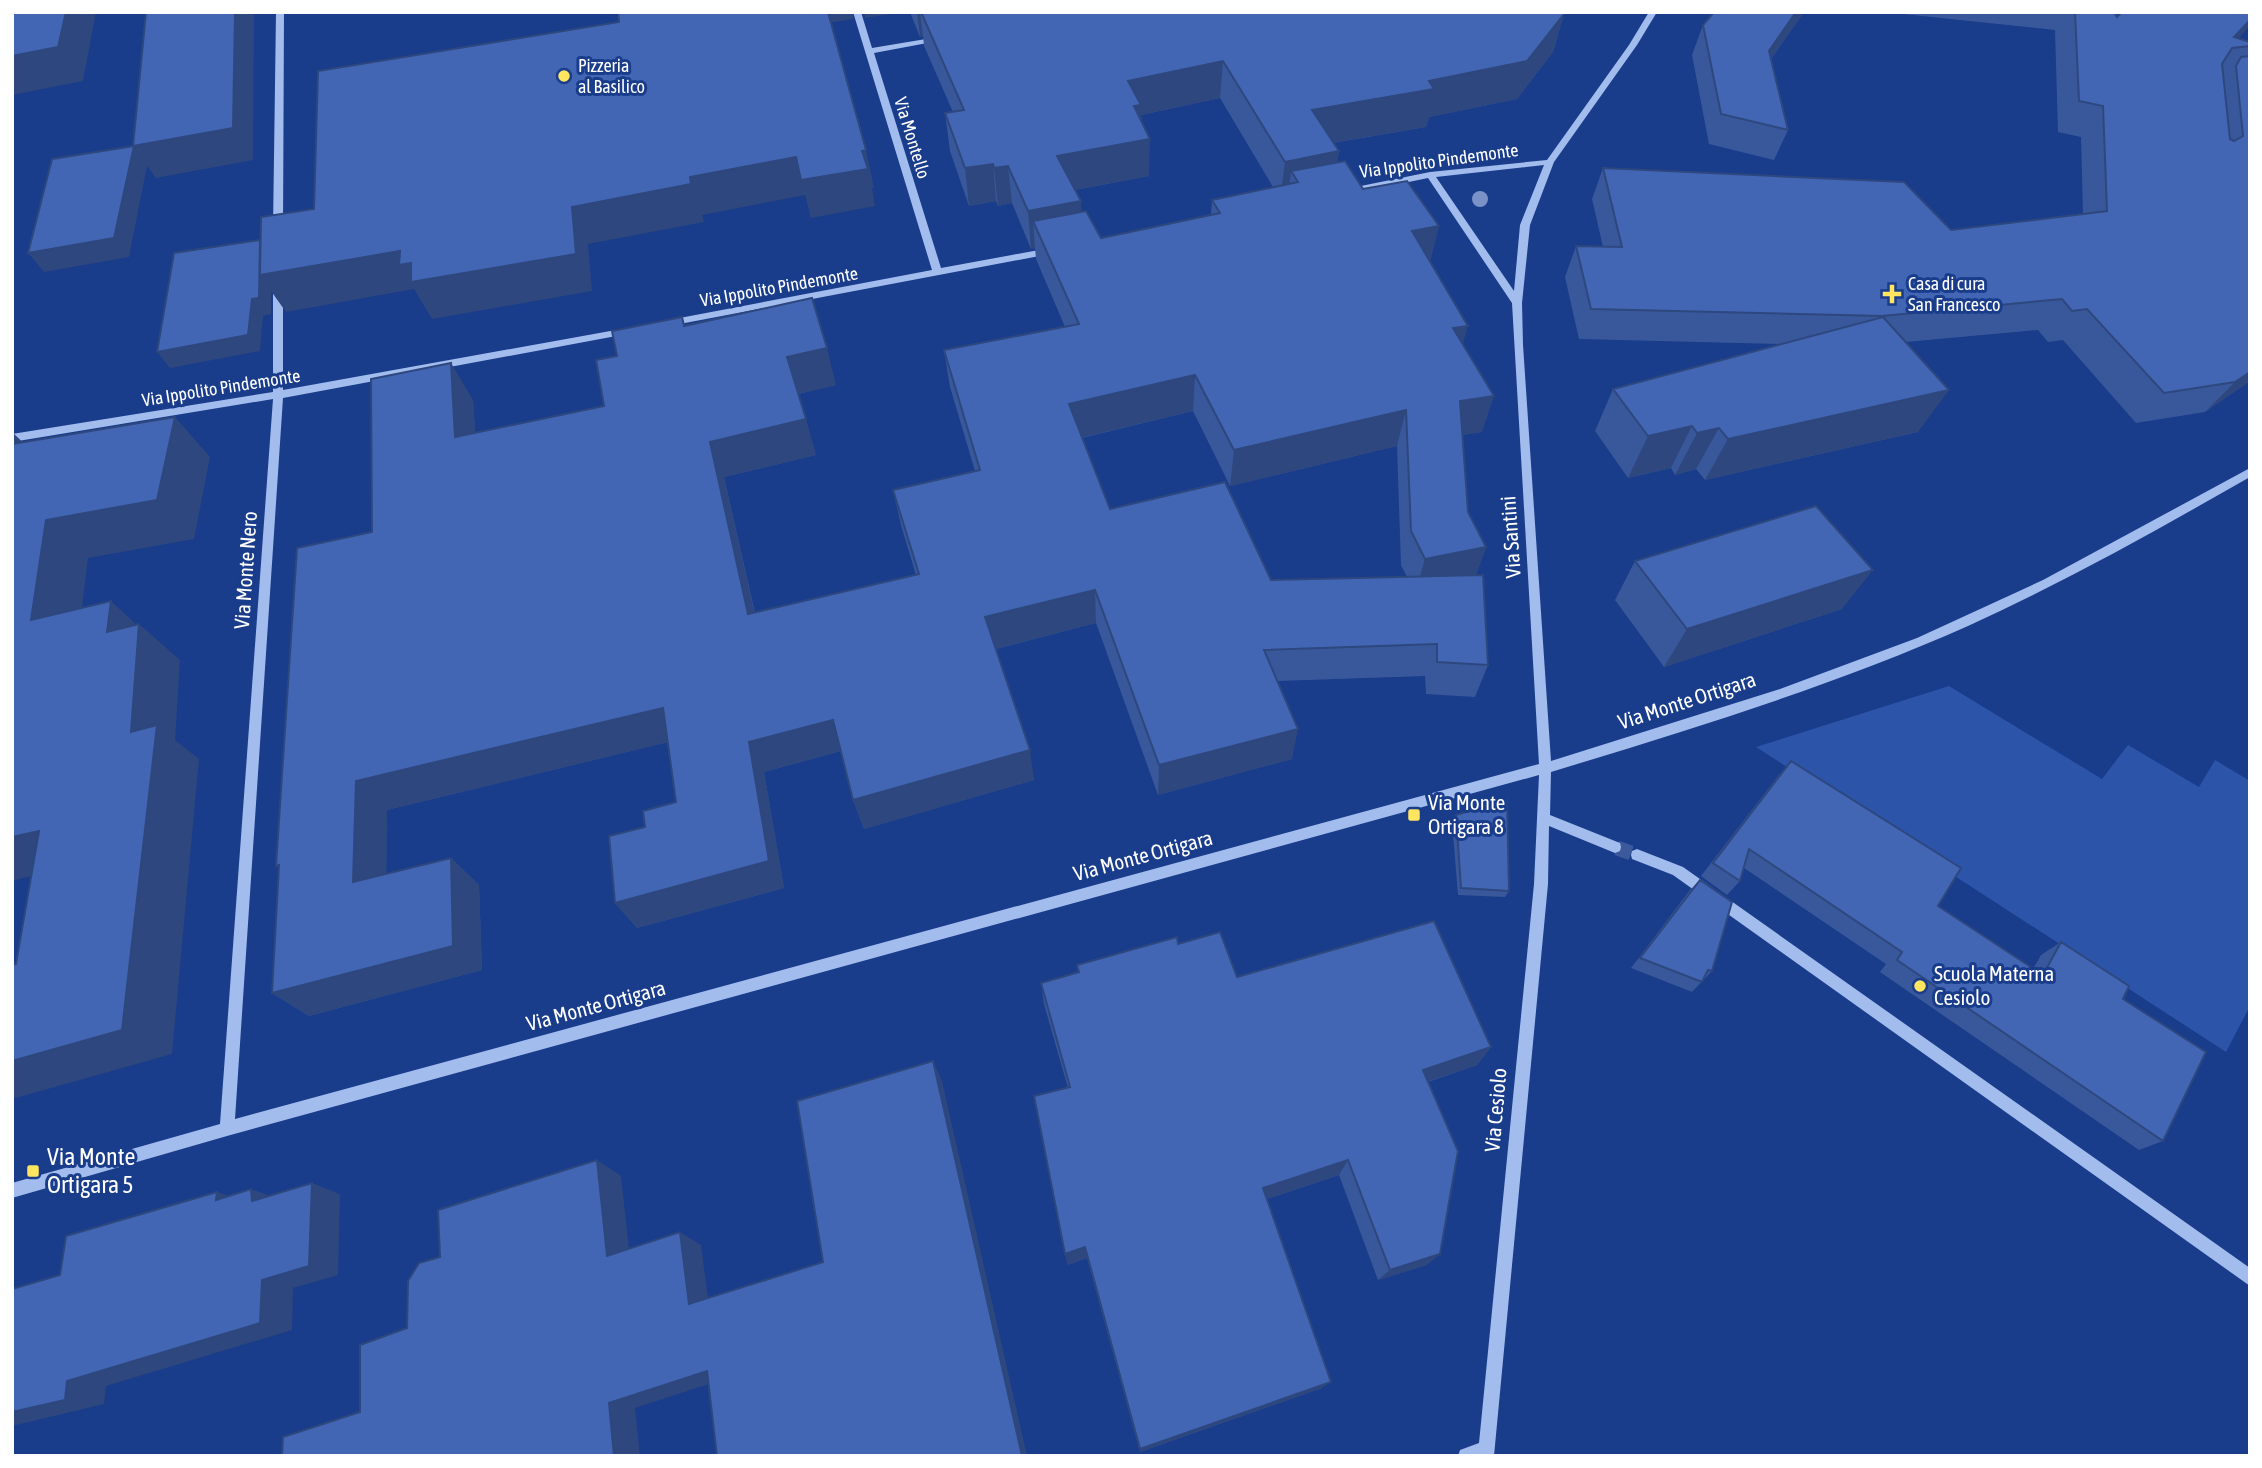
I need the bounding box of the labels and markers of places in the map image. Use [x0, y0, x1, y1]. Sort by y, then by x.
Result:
place label: Pizzeria al Basilico [578, 55, 645, 97]
marker: Pizzeria al Basilico [556, 68, 572, 84]
place label: Casa di cura San Francesco [1908, 273, 2000, 315]
marker: Casa di cura San Francesco [1882, 284, 1902, 304]
place label: Via Monte Ortigara 8 [1428, 790, 1505, 838]
marker: Via Monte Ortigara 8 [1406, 807, 1422, 823]
place label: Scuola Materna Cesiolo [1934, 961, 2054, 1009]
marker: Scuola Materna Cesiolo [1912, 978, 1928, 994]
place label: Via Monte Ortigara 5 [47, 1143, 135, 1198]
marker: Via Monte Ortigara 5 [25, 1163, 41, 1179]

